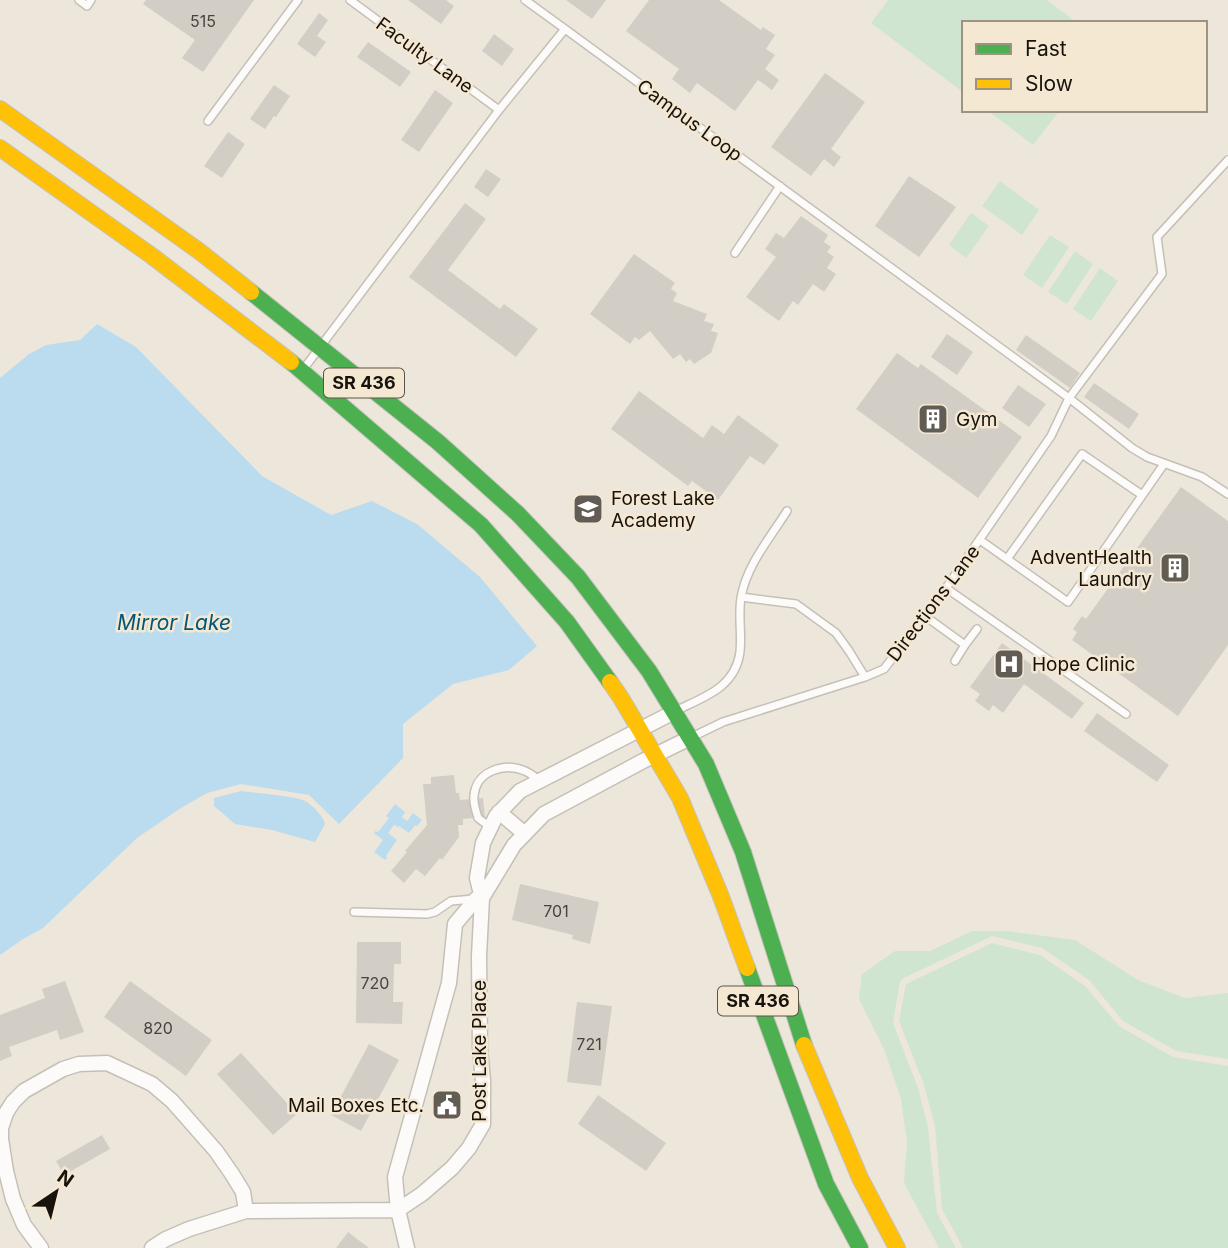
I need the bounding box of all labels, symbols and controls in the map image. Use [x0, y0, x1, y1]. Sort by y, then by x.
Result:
house number: 515 [190, 11, 216, 31]
street label: Faculty Lane [372, 12, 478, 98]
legend [962, 21, 1207, 112]
text: Fast [1025, 36, 1067, 61]
text: Slow [1025, 71, 1073, 96]
street label: Campus Loop [633, 74, 747, 166]
road number: SR 436 [324, 368, 404, 398]
building icon: Gym [916, 402, 950, 436]
place label: Gym [956, 408, 998, 431]
place label: Forest Lake Academy [611, 487, 715, 532]
school or university icon: Forest Lake Academy [571, 492, 605, 526]
street label: Directions Lane [882, 541, 985, 666]
place label: AdventHealth Laundry [1030, 546, 1152, 591]
building icon: AdventHealth Laundry [1158, 551, 1192, 585]
water label: Mirror Lake [117, 610, 231, 635]
hospital icon: Hope Clinic [992, 647, 1026, 681]
place label: Hope Clinic [1032, 653, 1135, 676]
house number: 701 [543, 901, 569, 921]
house number: 720 [361, 973, 389, 993]
street label: Post Lake Place [468, 980, 491, 1122]
road number: SR 436 [718, 986, 798, 1016]
house number: 820 [143, 1018, 173, 1038]
house number: 721 [576, 1034, 602, 1054]
public building icon: Mail Boxes Etc. [430, 1088, 464, 1122]
place label: Mail Boxes Etc. [288, 1094, 424, 1117]
north arrow [21, 1157, 91, 1227]
text: N [53, 1165, 78, 1192]

